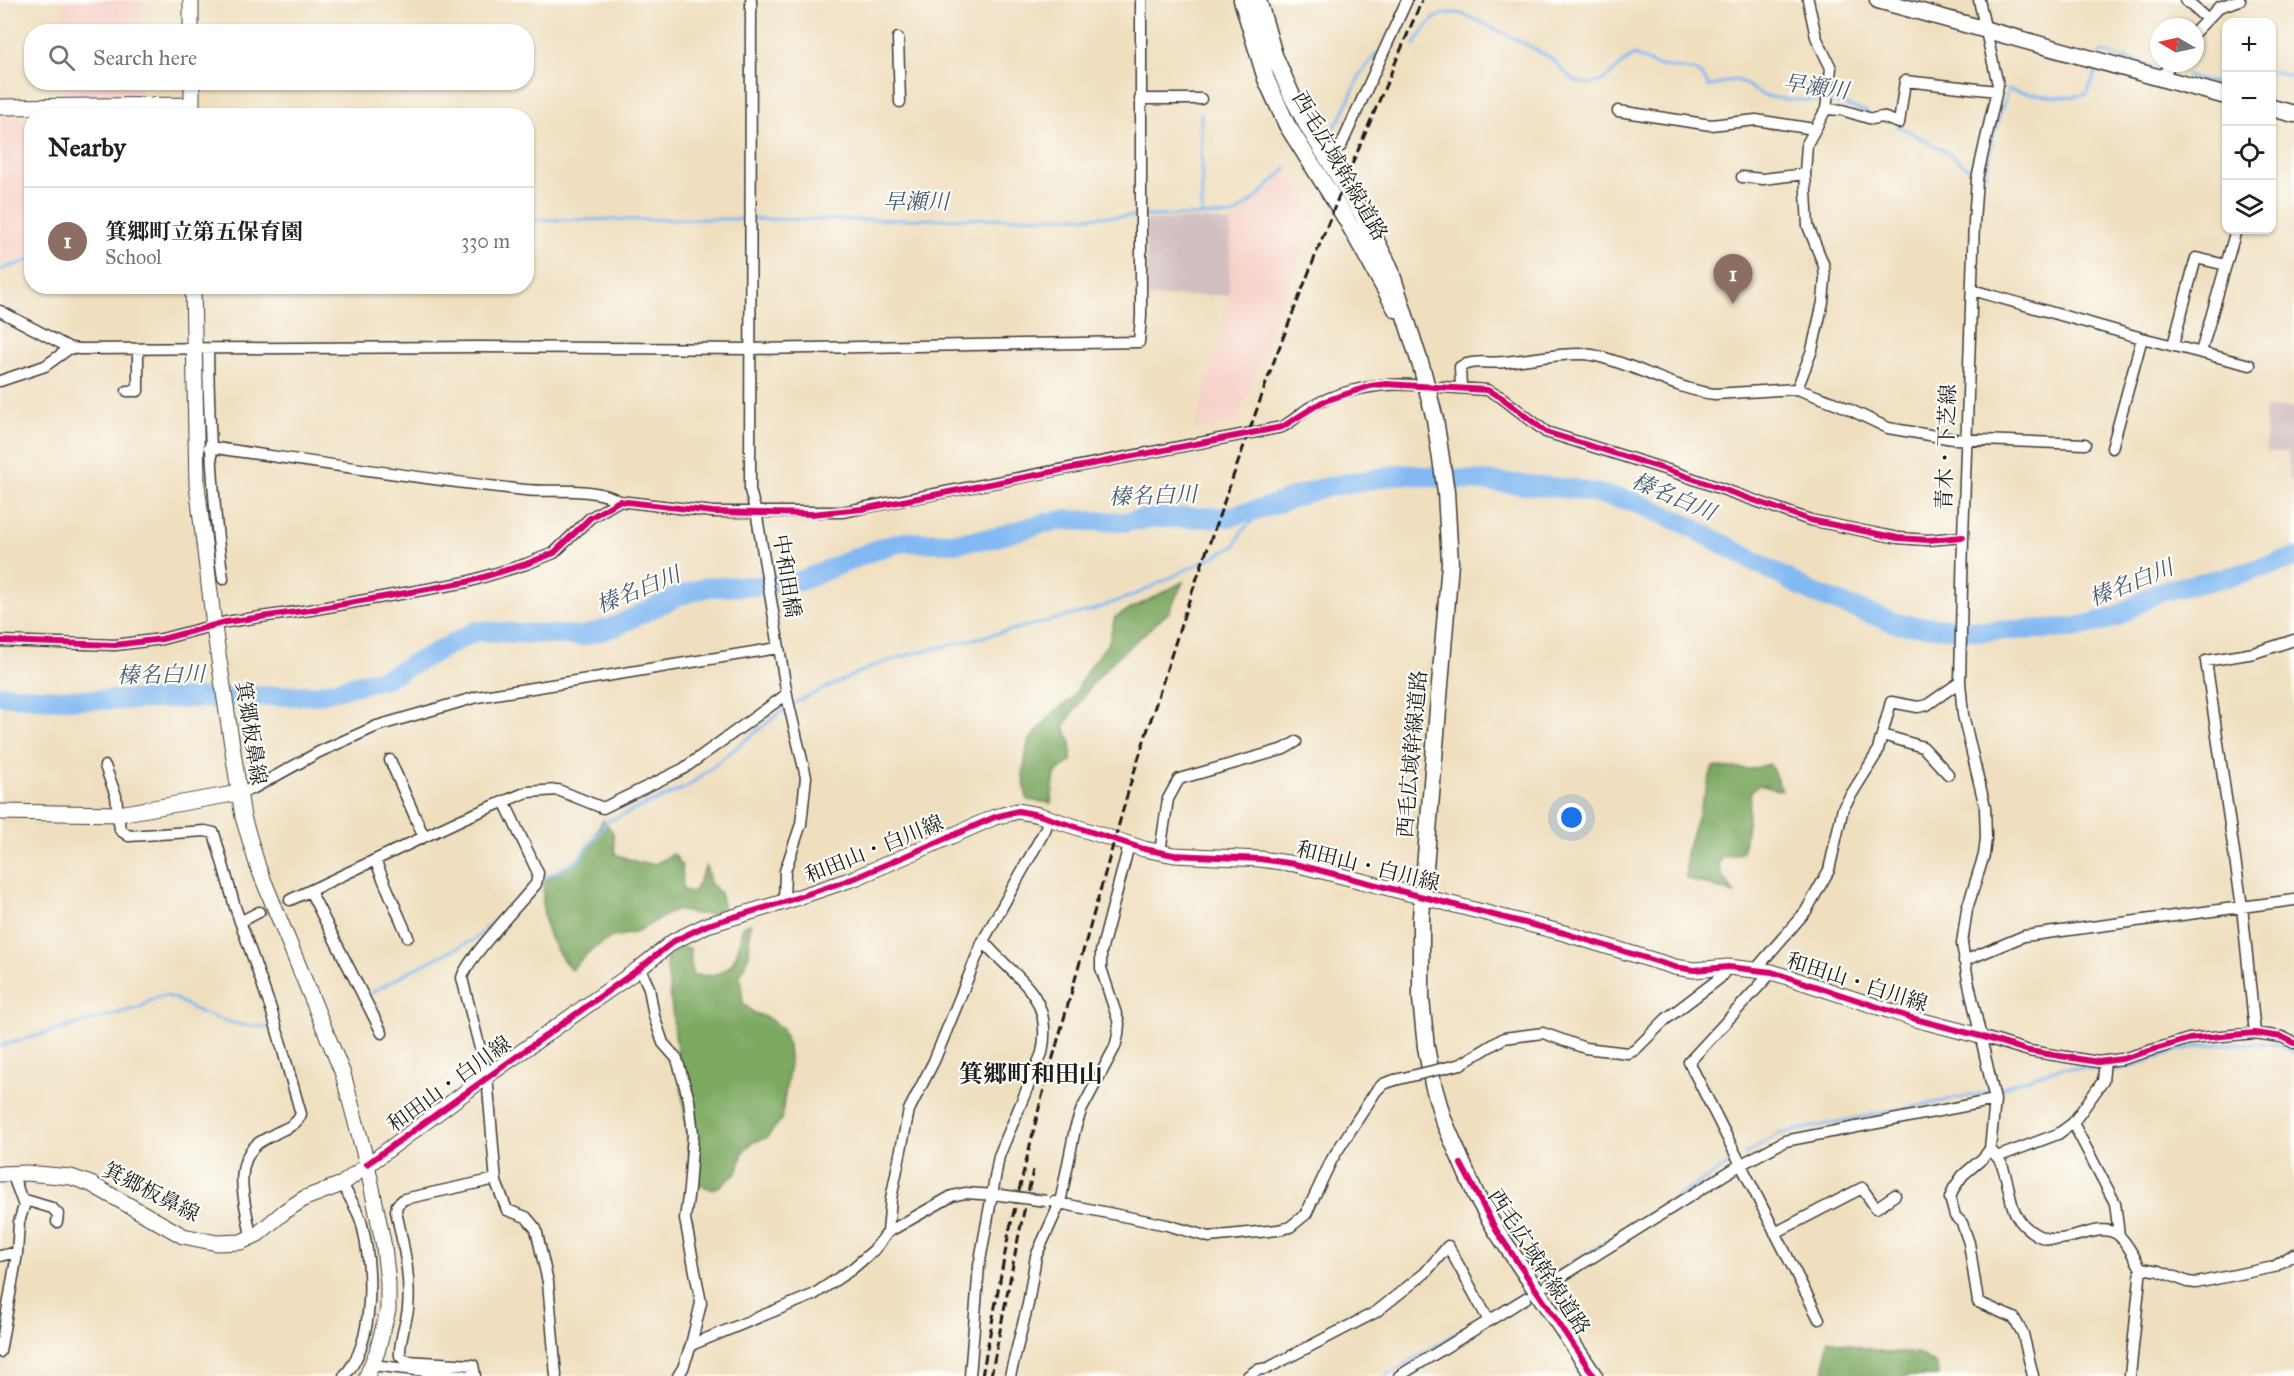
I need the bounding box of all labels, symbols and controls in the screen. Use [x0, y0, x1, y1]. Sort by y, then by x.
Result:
north arrow [2150, 18, 2204, 72]
map controls [2222, 18, 2276, 234]
button: + [2222, 18, 2276, 72]
search box [24, 24, 534, 90]
icon: search [45, 41, 78, 74]
text: Search here [93, 44, 197, 71]
water label: 早瀬川 [1781, 69, 1852, 105]
button: − [2222, 72, 2276, 126]
street label: 西毛広域幹線道路 [1287, 87, 1393, 245]
button: locate [2222, 126, 2276, 180]
text: Nearby [48, 131, 126, 163]
button: layers [2222, 180, 2276, 234]
water label: 早瀬川 [883, 188, 951, 215]
text: 箕郷町立第五保育園 [105, 218, 303, 245]
text: 1 [64, 229, 71, 253]
text: 330 m [461, 229, 510, 253]
text: School [105, 245, 162, 269]
pin: 1 [1714, 254, 1752, 304]
street label: 青木・下芝線 [1931, 384, 1961, 510]
water label: 榛名白川 [1628, 467, 1721, 527]
water label: 榛名白川 [1109, 480, 1199, 511]
street label: 中和田橋 [768, 532, 806, 620]
water label: 榛名白川 [2085, 553, 2179, 611]
water label: 榛名白川 [592, 560, 686, 618]
water label: 榛名白川 [117, 660, 207, 689]
street label: 西毛広域幹線道路 [1392, 669, 1432, 839]
street label: 箕郷板鼻線 [230, 679, 272, 787]
your location [1557, 803, 1586, 832]
street label: 和田山・白川線 [801, 809, 947, 889]
street label: 和田山・白川線 [1294, 836, 1442, 896]
street label: 和田山・白川線 [1783, 947, 1931, 1017]
street label: 和田山・白川線 [382, 1030, 516, 1138]
district label: 箕郷町和田山 [959, 1059, 1103, 1089]
street label: 箕郷板鼻線 [98, 1157, 204, 1227]
street label: 西毛広域幹線道路 [1482, 1184, 1596, 1340]

